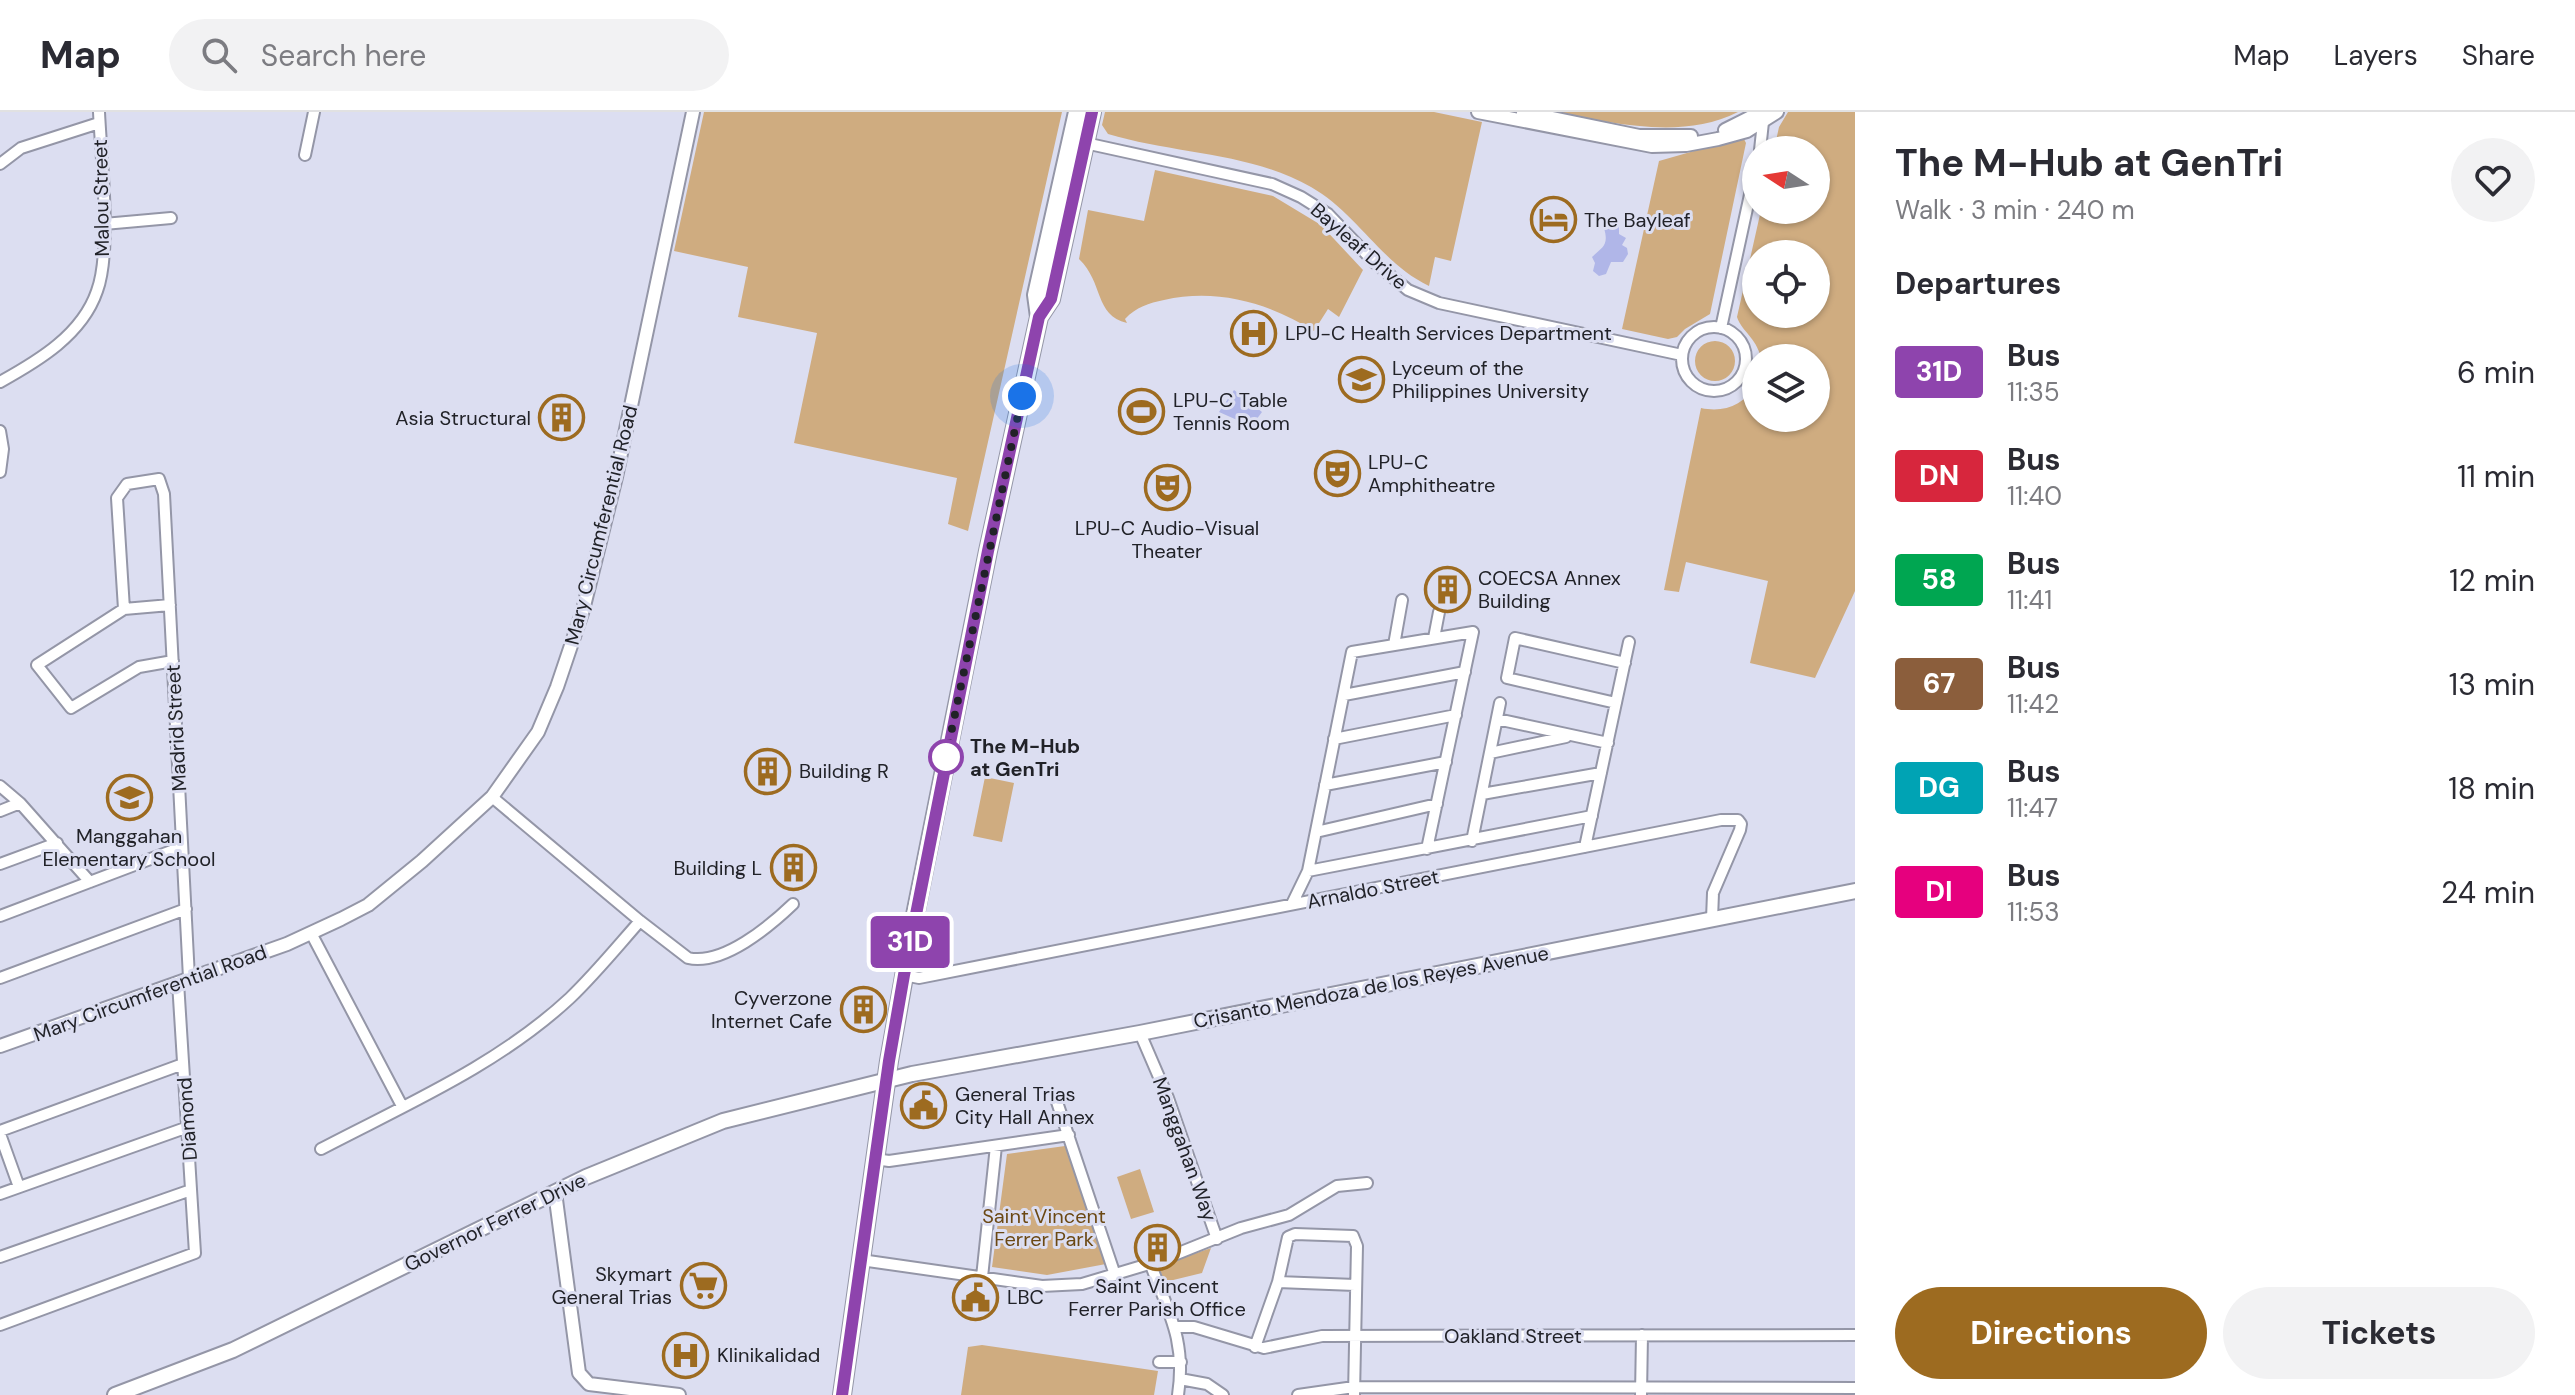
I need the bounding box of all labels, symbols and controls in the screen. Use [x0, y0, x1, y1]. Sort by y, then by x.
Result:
search box [169, 19, 729, 91]
text: Map [40, 30, 121, 80]
icon: search [197, 33, 241, 77]
text: Search here [261, 36, 426, 75]
text: Map [2233, 37, 2290, 74]
text: Layers [2334, 37, 2418, 74]
text: Share [2462, 37, 2535, 74]
north arrow [1742, 136, 1830, 224]
map controls [1742, 136, 1830, 432]
text: The M-Hub at GenTri [1895, 138, 2283, 188]
button: heart [2451, 138, 2535, 222]
street label: Malou Street [87, 139, 115, 257]
text: Walk · 3 min · 240 m [1895, 193, 2135, 227]
hotel icon: The Bayleaf [1529, 196, 1577, 244]
street label: Bayleaf Drive [1305, 197, 1413, 295]
place label: The Bayleaf [1584, 207, 1691, 233]
button: locate [1742, 240, 1830, 328]
text: Departures [1895, 264, 2061, 303]
hospital icon: LPU-C Health Services Department [1230, 309, 1278, 357]
place label: LPU-C Health Services Department [1285, 320, 1612, 346]
text: Bus [2007, 336, 2061, 375]
button: layers [1742, 344, 1830, 432]
text: 31D [1916, 353, 1962, 390]
text: 6 min [2457, 353, 2535, 392]
place label: Lyceum of the Philippines University [1392, 355, 1589, 404]
school or university icon: Lyceum of the Philippines University [1337, 356, 1385, 404]
text: 11:35 [2007, 375, 2060, 409]
your location [1002, 376, 1042, 416]
place label: LPU-C Table Tennis Room [1173, 387, 1290, 436]
sports icon: LPU-C Table Tennis Room [1118, 388, 1166, 436]
building icon: Asia Structural [538, 394, 586, 442]
street label: Mary Circumferential Road [559, 403, 643, 647]
place label: Asia Structural [395, 405, 531, 431]
text: Bus [2007, 440, 2061, 479]
place label: LPU-C Amphitheatre [1368, 449, 1495, 498]
theatre icon: LPU-C Amphitheatre [1313, 450, 1361, 498]
text: DN [1919, 457, 1959, 494]
text: 11 min [2457, 457, 2535, 496]
theatre icon: LPU-C Audio-Visual Theater [1143, 464, 1191, 512]
text: 11:40 [2007, 479, 2062, 513]
place label: LPU-C Audio-Visual Theater [1075, 515, 1259, 564]
text: Bus [2007, 544, 2061, 583]
text: 58 [1921, 561, 1957, 598]
text: 12 min [2449, 561, 2535, 600]
building icon: COECSA Annex Building [1423, 565, 1471, 613]
place label: COECSA Annex Building [1478, 565, 1621, 614]
text: 11:41 [2007, 583, 2052, 617]
text: Bus [2007, 648, 2061, 687]
street label: Madrid Street [160, 664, 192, 792]
text: 67 [1923, 665, 1955, 702]
text: 13 min [2449, 665, 2535, 704]
text: 11:42 [2007, 687, 2059, 721]
place label: The M-Hub at GenTri [970, 733, 1080, 782]
marker: The M-Hub at GenTri [929, 740, 963, 774]
building icon: Building R [744, 747, 792, 795]
text: Bus [2007, 752, 2061, 791]
place label: Building R [799, 758, 889, 784]
text: DG [1918, 769, 1960, 806]
text: 18 min [2448, 769, 2535, 808]
school or university icon: Manggahan Elementary School [105, 773, 153, 821]
text: 11:47 [2007, 791, 2058, 825]
place label: Manggahan Elementary School [42, 823, 216, 872]
building icon: Building L [769, 844, 817, 892]
place label: Building L [673, 855, 762, 881]
text: Bus [2007, 856, 2061, 895]
street label: Arnaldo Street [1305, 863, 1441, 915]
text: DI [1925, 873, 1953, 910]
text: 24 min [2441, 873, 2535, 912]
text: 11:53 [2007, 895, 2060, 929]
line badge: 31D [864, 916, 956, 968]
text: 31D [887, 923, 933, 960]
street label: Mary Circumferential Road [30, 939, 270, 1047]
street label: Crisanto Mendoza de los Reyes Avenue [1191, 940, 1551, 1034]
place label: Cyverzone Internet Cafe [711, 985, 832, 1034]
building icon: Cyverzone Internet Cafe [839, 985, 887, 1033]
street label: Manggahan Way [1147, 1073, 1223, 1225]
street label: Diamond [171, 1077, 203, 1161]
public building icon: General Trias City Hall Annex [900, 1081, 948, 1129]
place label: General Trias City Hall Annex [955, 1081, 1094, 1130]
street label: Governor Ferrer Drive [400, 1167, 590, 1277]
park label: Saint Vincent Ferrer Park [982, 1203, 1106, 1252]
building icon: Saint Vincent Ferrer Parish Office [1133, 1223, 1181, 1271]
place label: Skymart General Trias [551, 1261, 672, 1310]
supermarket icon: Skymart General Trias [679, 1262, 727, 1310]
public building icon: LBC [952, 1273, 1000, 1321]
place label: Saint Vincent Ferrer Parish Office [1068, 1273, 1246, 1322]
place label: LBC [1007, 1284, 1044, 1310]
button: Directions [1895, 1287, 2207, 1379]
button: Tickets [2223, 1287, 2535, 1379]
street label: Oakland Street [1444, 1323, 1582, 1349]
hospital icon: Klinikalidad [662, 1331, 710, 1379]
place label: Klinikalidad [717, 1342, 820, 1368]

